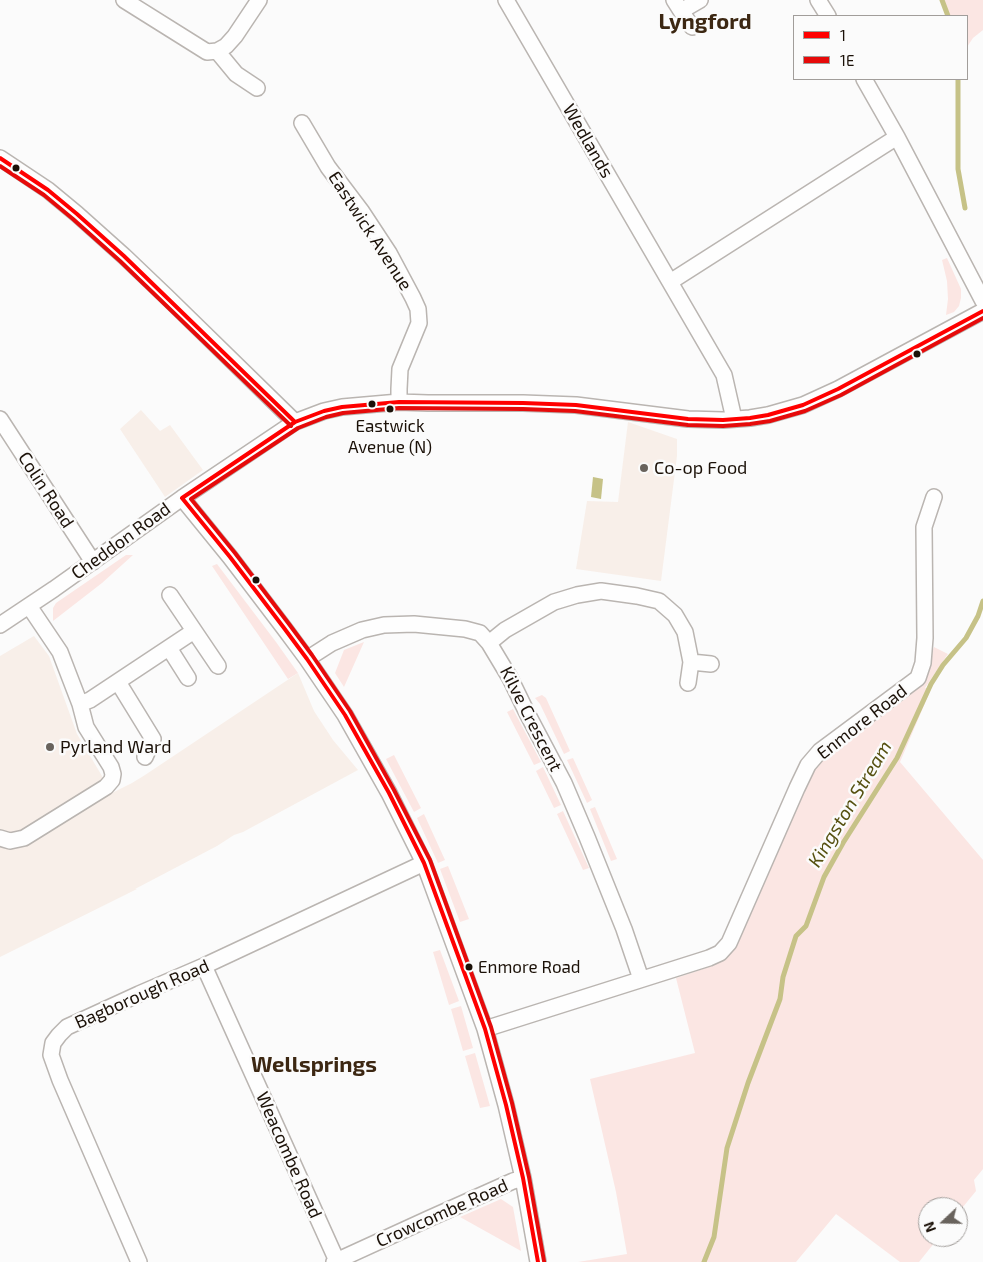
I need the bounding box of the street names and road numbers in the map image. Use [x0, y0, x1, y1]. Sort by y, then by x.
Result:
street label: Wedlands [558, 100, 618, 182]
street label: Eastwick Avenue [323, 167, 417, 295]
street label: Colin Road [13, 448, 79, 532]
street label: Cheddon Road [67, 498, 175, 584]
street label: Kilve Crescent [495, 663, 567, 775]
street label: Enmore Road [813, 680, 911, 764]
street label: Bagborough Road [71, 955, 213, 1033]
street label: Weacombe Road [251, 1088, 327, 1222]
street label: Crowcombe Road [373, 1174, 511, 1252]

